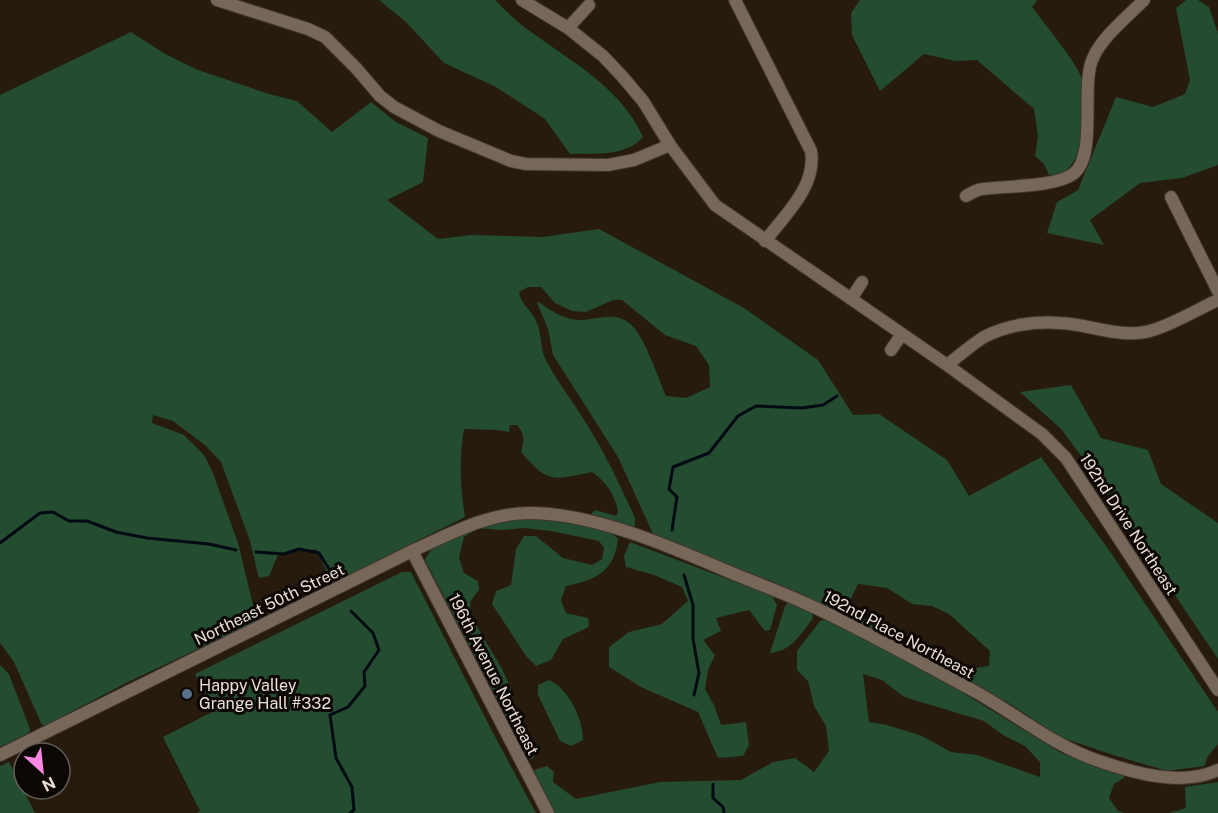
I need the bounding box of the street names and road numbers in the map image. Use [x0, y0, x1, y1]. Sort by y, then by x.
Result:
street label: 192nd Drive Northeast [1076, 450, 1182, 599]
street label: Northeast 50th Street [191, 560, 347, 649]
street label: 192nd Place Northeast [820, 587, 978, 682]
street label: 196th Avenue Northeast [445, 590, 543, 758]

